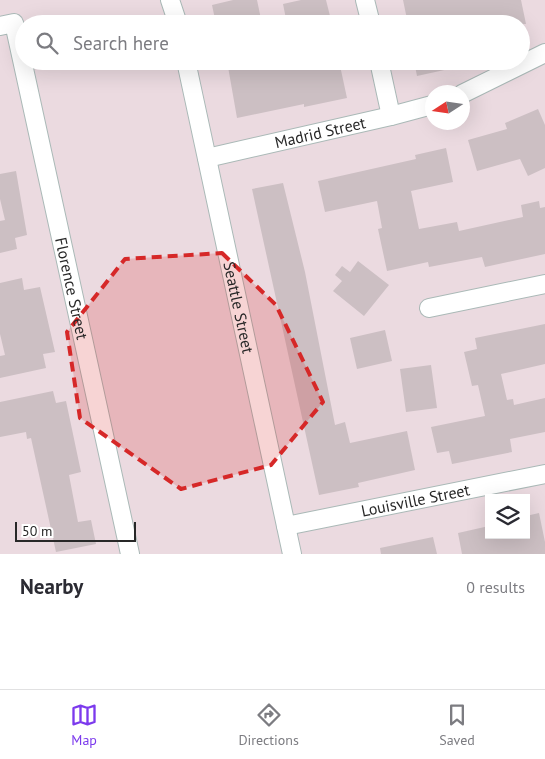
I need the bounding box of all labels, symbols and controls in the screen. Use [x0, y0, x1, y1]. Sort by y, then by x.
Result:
search box [15, 15, 530, 70]
icon: search [33, 29, 61, 57]
text: Search here [73, 31, 169, 55]
north arrow [425, 85, 470, 130]
street label: Madrid Street [273, 112, 368, 152]
street label: Florence Street [51, 235, 93, 342]
street label: Seattle Street [219, 260, 259, 356]
street label: Louisville Street [359, 479, 472, 521]
map controls [485, 494, 530, 539]
button: layers [485, 494, 530, 539]
scale bar [15, 519, 136, 542]
text: 50 m [22, 522, 52, 540]
text: Nearby [20, 573, 83, 600]
text: 0 results [466, 577, 525, 597]
tab: Map [70, 701, 98, 749]
tab: Directions [238, 701, 299, 749]
tab: Saved [439, 701, 475, 749]

